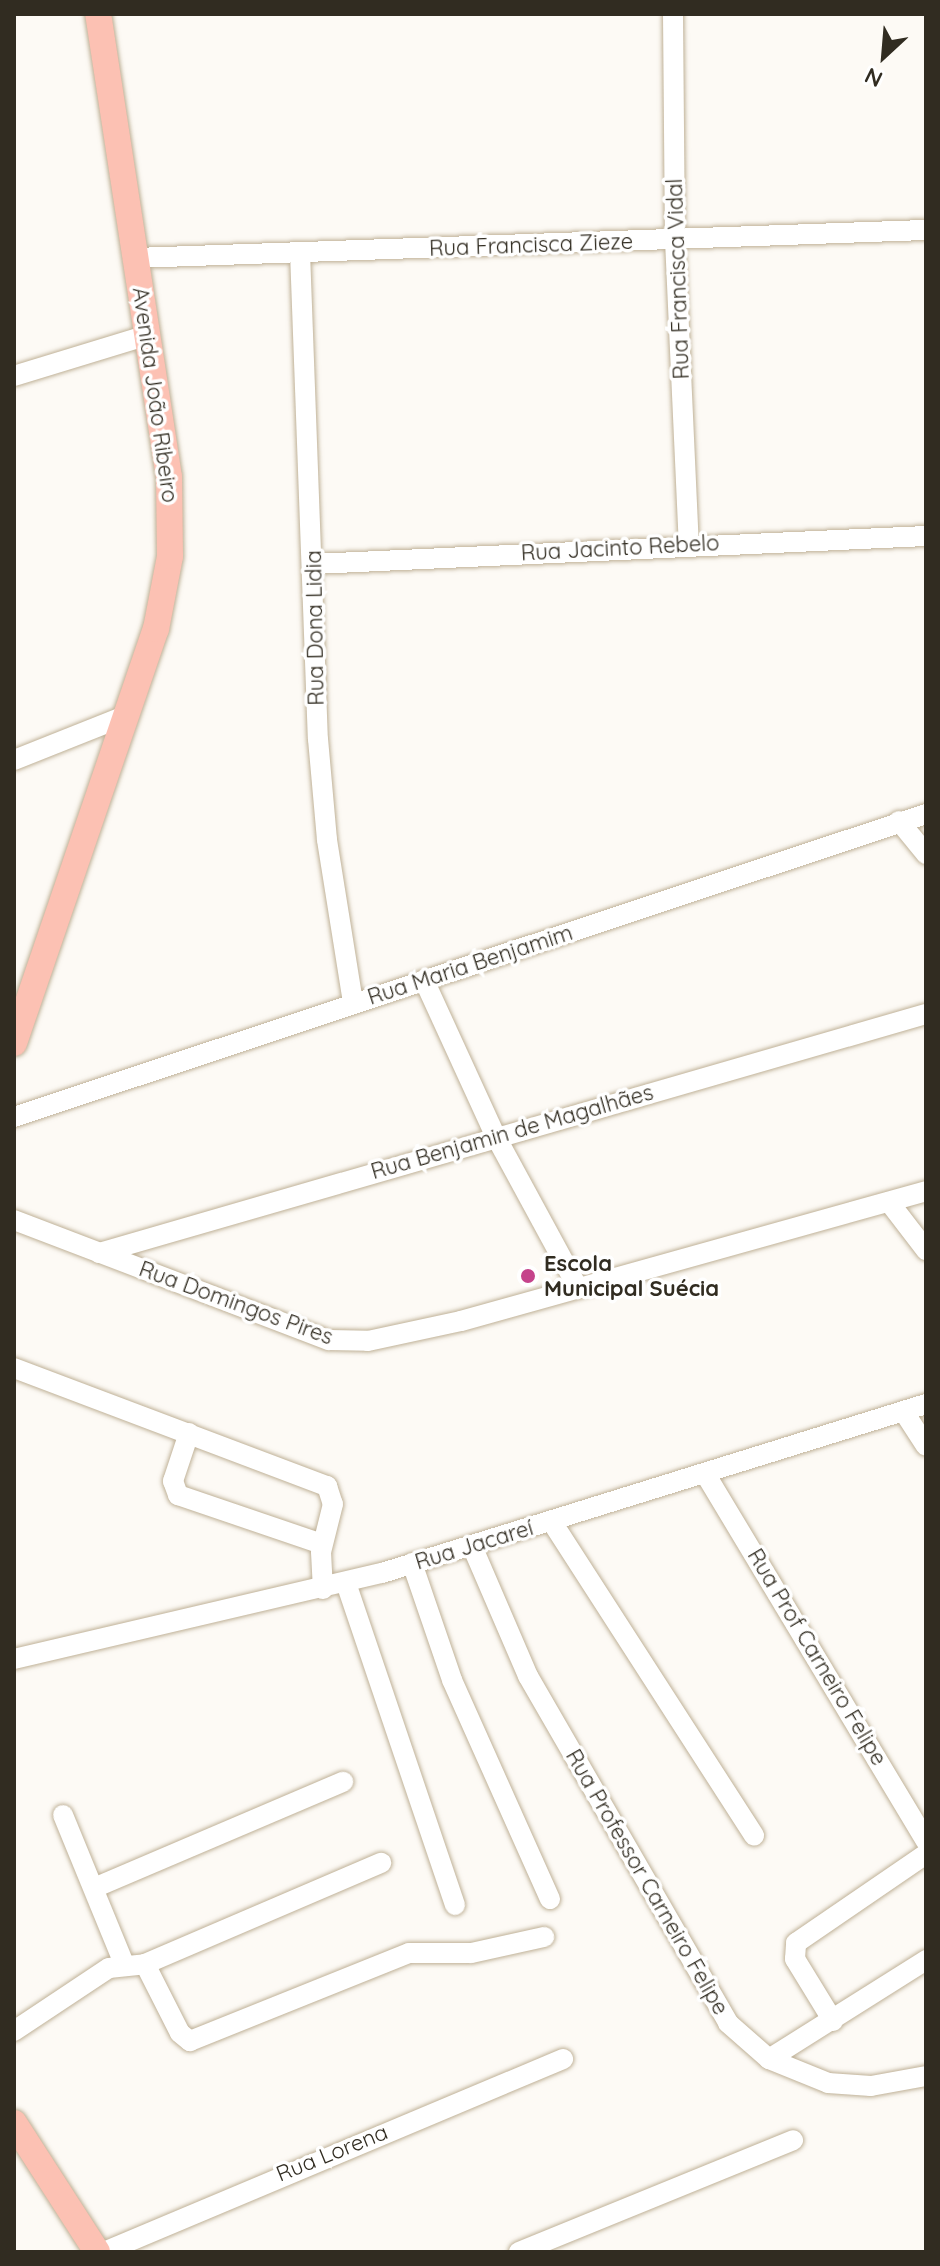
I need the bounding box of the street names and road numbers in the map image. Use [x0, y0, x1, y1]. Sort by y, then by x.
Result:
street label: Rua Francisca Vidal [661, 178, 695, 380]
street label: Rua Francisca Zieze [429, 228, 633, 262]
street label: Avenida João Ribeiro [127, 286, 183, 504]
street label: Rua Jacinto Rebelo [520, 530, 720, 566]
street label: Rua Dona Lidia [300, 550, 330, 706]
street label: Rua Maria Benjamim [364, 919, 576, 1011]
street label: Rua Benjamin de Magalhães [368, 1079, 656, 1185]
street label: Rua Domingos Pires [135, 1256, 337, 1350]
street label: Rua Jacareí [412, 1515, 536, 1575]
street label: Rua Prof Carneiro Felipe [742, 1544, 892, 1770]
street label: Rua Professor Carneiro Felipe [560, 1745, 734, 2019]
street label: Rua Lorena [272, 2119, 392, 2187]

